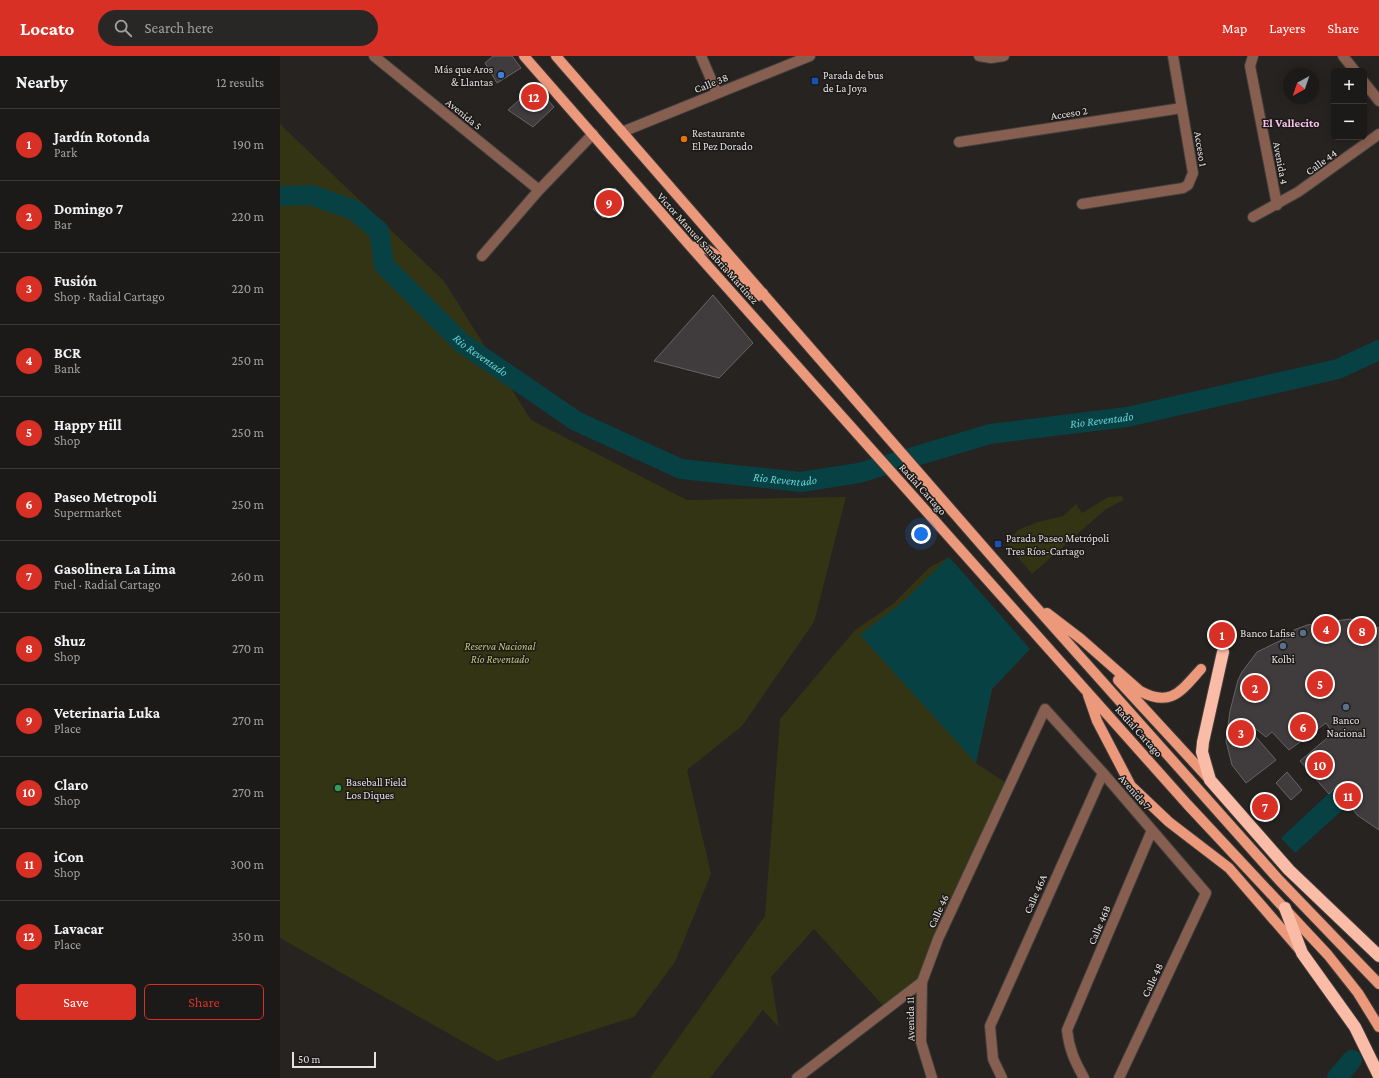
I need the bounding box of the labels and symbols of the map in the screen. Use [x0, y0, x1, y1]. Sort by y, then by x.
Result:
place label: Más que Aros & Llantas [434, 63, 493, 88]
north arrow [1283, 68, 1319, 104]
place label: Parada de bus de La Joya [823, 69, 884, 95]
marker: Más que Aros & Llantas [496, 70, 506, 80]
street label: Calle 38 [692, 71, 730, 95]
marker: Parada de bus de La Joya [810, 76, 820, 86]
pin: 12 [521, 82, 547, 112]
street label: Avenida 5 [444, 96, 484, 132]
street label: Acceso 2 [1050, 104, 1088, 122]
district label: El Vallecito [1263, 116, 1319, 130]
place label: Restaurante El Pez Dorado [692, 127, 753, 152]
street label: Acceso 1 [1192, 130, 1210, 168]
marker: Restaurante El Pez Dorado [679, 134, 689, 144]
street label: Avenida 4 [1271, 141, 1291, 186]
street label: Calle 44 [1303, 147, 1339, 177]
pin: 9 [596, 188, 622, 218]
street label: Victor Manuel Sanabria Martínez [655, 190, 761, 306]
water label: Rio Reventado [450, 331, 511, 379]
water label: Rio Reventado [1069, 409, 1135, 431]
street label: Radial Cartago [896, 461, 949, 518]
water label: Rio Reventado [752, 470, 818, 489]
your location [911, 524, 931, 544]
place label: Parada Paseo Metrópoli Tres Ríos-Cartago [1006, 532, 1109, 558]
marker: Parada Paseo Metrópoli Tres Ríos-Cartago [993, 539, 1003, 549]
pin: 4 [1313, 614, 1339, 644]
pin: 8 [1349, 616, 1375, 646]
pin: 1 [1209, 620, 1235, 650]
place label: Banco Lafise [1240, 627, 1295, 639]
marker: Banco Lafise [1298, 628, 1308, 638]
park label: Reserva Nacional Río Reventado [465, 640, 536, 665]
marker: Kolbi [1278, 641, 1288, 651]
place label: Kolbi [1271, 653, 1295, 665]
pin: 5 [1307, 669, 1333, 699]
pin: 2 [1242, 673, 1268, 703]
marker: Banco Nacional [1341, 702, 1351, 712]
street label: Radial Cartago [1112, 703, 1165, 760]
pin: 6 [1290, 712, 1316, 742]
place label: Banco Nacional [1326, 714, 1366, 739]
pin: 3 [1228, 718, 1254, 748]
pin: 10 [1307, 750, 1333, 780]
street label: Avenida 7 [1116, 772, 1154, 812]
place label: Baseball Field Los Diques [346, 776, 407, 802]
pin: 11 [1335, 781, 1361, 811]
marker: Baseball Field Los Diques [333, 783, 343, 793]
pin: 7 [1252, 792, 1278, 822]
street label: Calle 46A [1021, 872, 1049, 915]
street label: Calle 46 [925, 892, 951, 930]
street label: Calle 46B [1085, 904, 1113, 946]
street label: Calle 48 [1139, 961, 1165, 999]
street label: Avenida 11 [904, 996, 916, 1042]
scale bar [292, 1050, 376, 1069]

